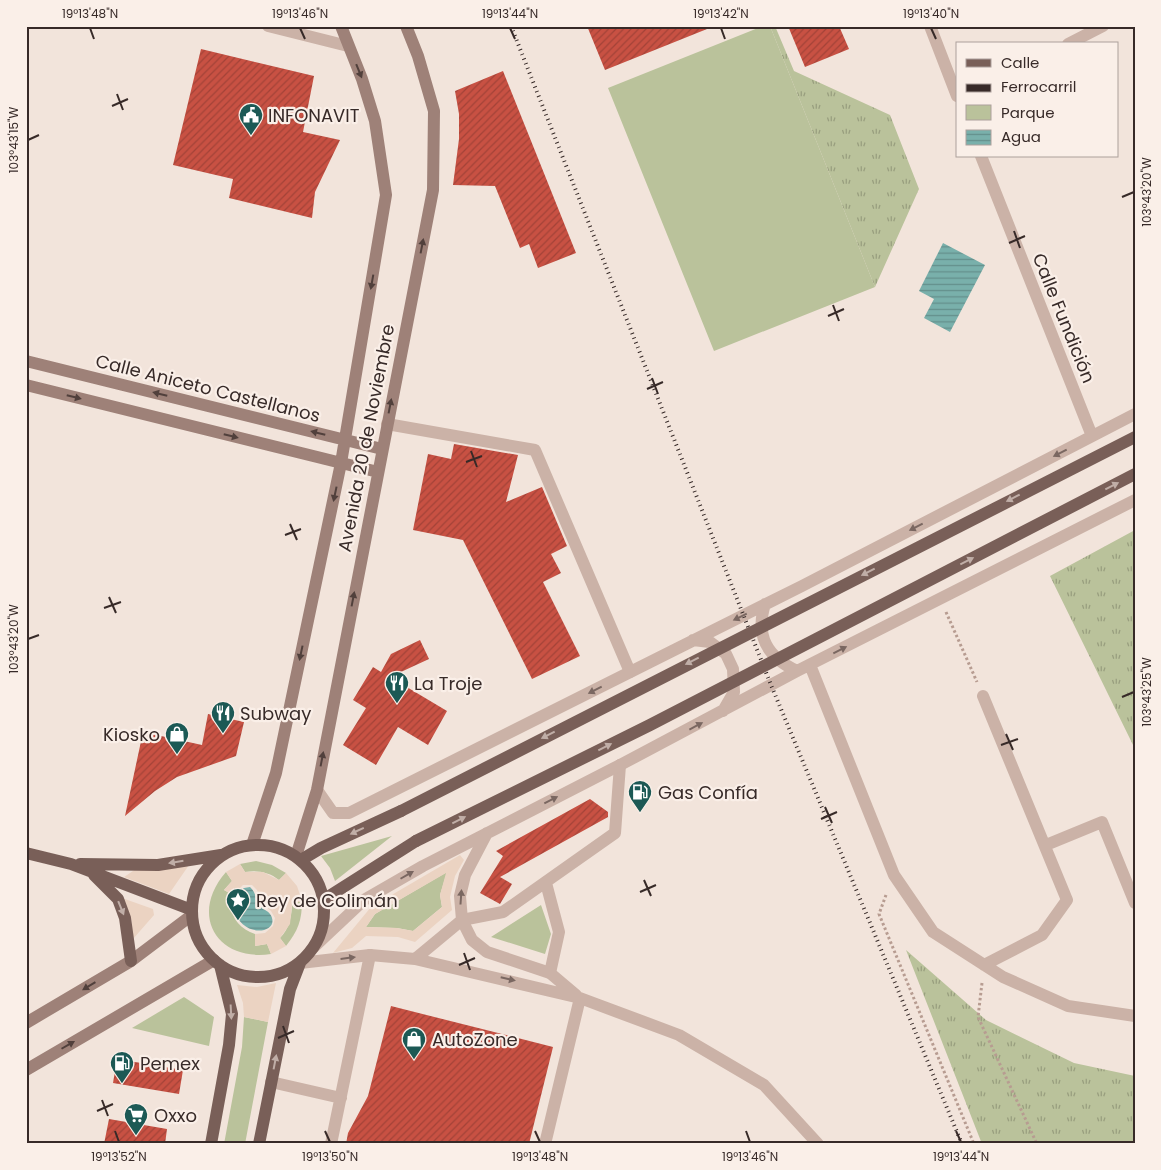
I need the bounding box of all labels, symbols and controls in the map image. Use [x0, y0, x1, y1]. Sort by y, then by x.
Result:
text: 19°13'48"N [62, 5, 118, 22]
text: 19°13'46"N [272, 5, 328, 22]
text: 19°13'44"N [482, 5, 538, 22]
text: 19°13'42"N [693, 5, 749, 22]
text: 19°13'40"N [903, 5, 959, 22]
legend [956, 42, 1118, 158]
text: Calle [1001, 52, 1039, 73]
one-way arrow [356, 64, 363, 79]
text: Ferrocarril [1001, 76, 1076, 97]
public building icon: INFONAVIT [238, 102, 264, 136]
text: Parque [1001, 102, 1054, 123]
place label: INFONAVIT [268, 103, 360, 128]
text: 103°43'15"W [5, 106, 22, 173]
text: Agua [1001, 126, 1041, 147]
text: 103°43'20"W [1138, 157, 1155, 227]
one-way arrow [418, 239, 426, 254]
street label: Calle Fundición [1027, 249, 1101, 387]
one-way arrow [367, 274, 375, 290]
street label: Avenida 20 de Noviembre [332, 322, 400, 554]
street label: Calle Aniceto Castellanos [93, 348, 323, 428]
one-way arrow [152, 390, 167, 398]
one-way arrow [66, 393, 81, 401]
one-way arrow [387, 397, 395, 413]
one-way arrow [310, 429, 325, 437]
one-way arrow [224, 432, 239, 440]
one-way arrow [1053, 449, 1068, 457]
one-way arrow [1104, 482, 1119, 490]
one-way arrow [330, 486, 338, 502]
one-way arrow [1006, 494, 1020, 502]
one-way arrow [909, 523, 923, 531]
one-way arrow [960, 557, 974, 565]
one-way arrow [861, 568, 875, 576]
one-way arrow [349, 592, 357, 607]
text: 103°43'20"W [5, 604, 22, 674]
one-way arrow [733, 613, 747, 621]
one-way arrow [297, 645, 305, 661]
one-way arrow [832, 646, 847, 654]
one-way arrow [685, 657, 699, 665]
text: 103°43'25"W [1138, 657, 1155, 727]
restaurant icon: La Troje [384, 670, 410, 704]
place label: La Troje [414, 671, 482, 696]
one-way arrow [588, 686, 602, 694]
restaurant icon: Subway [210, 700, 236, 734]
place label: Subway [240, 701, 311, 726]
shop icon: Kiosko [164, 721, 190, 755]
place label: Kiosko [103, 722, 160, 747]
one-way arrow [688, 722, 703, 730]
one-way arrow [540, 731, 555, 739]
one-way arrow [598, 743, 612, 751]
one-way arrow [318, 750, 326, 766]
fuel station icon: Gas Confía [627, 779, 653, 813]
place label: Gas Confía [658, 780, 758, 805]
one-way arrow [544, 796, 559, 804]
one-way arrow [452, 816, 467, 824]
one-way arrow [350, 828, 364, 836]
one-way arrow [167, 858, 183, 866]
one-way arrow [400, 871, 415, 879]
place icon: Rey de Colimán [225, 887, 251, 921]
place label: Rey de Colimán [256, 888, 398, 913]
one-way arrow [458, 888, 466, 904]
one-way arrow [117, 901, 125, 916]
one-way arrow [341, 954, 357, 962]
one-way arrow [501, 975, 516, 983]
one-way arrow [83, 981, 96, 990]
one-way arrow [228, 1005, 236, 1021]
shop icon: AutoZone [401, 1026, 427, 1060]
place label: AutoZone [432, 1027, 518, 1052]
one-way arrow [62, 1041, 75, 1050]
fuel station icon: Pemex [109, 1050, 135, 1084]
place label: Pemex [140, 1051, 200, 1076]
one-way arrow [272, 1053, 280, 1069]
supermarket icon: Oxxo [123, 1102, 149, 1136]
place label: Oxxo [154, 1103, 197, 1128]
text: 19°13'52"N [91, 1148, 147, 1165]
text: 19°13'50"N [302, 1148, 358, 1165]
text: 19°13'48"N [512, 1148, 568, 1165]
text: 19°13'46"N [722, 1148, 778, 1165]
text: 19°13'44"N [933, 1148, 989, 1165]

